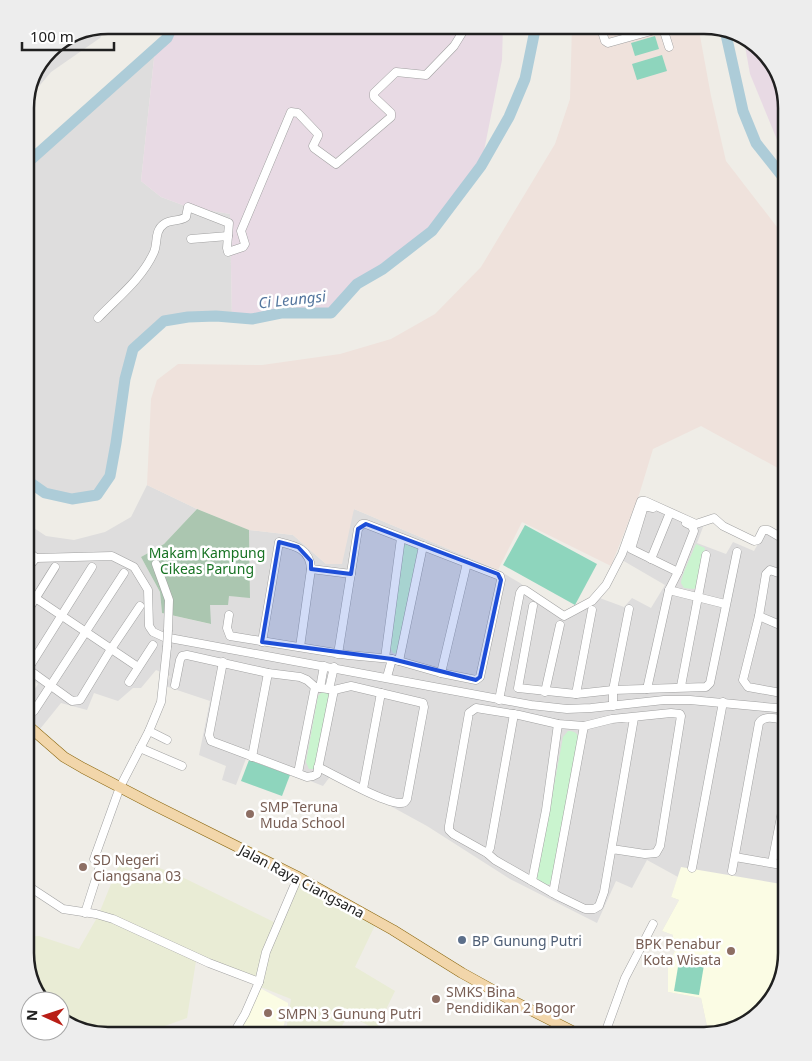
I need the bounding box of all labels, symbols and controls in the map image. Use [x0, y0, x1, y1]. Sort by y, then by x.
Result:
scale bar [22, 20, 115, 52]
text: 100 m [30, 26, 74, 46]
water label: Ci Leungsi [257, 285, 328, 312]
park label: Makam Kampung Cikeas Parung [149, 543, 265, 578]
place label: SMP Teruna Muda School [260, 797, 345, 832]
marker: SMP Teruna Muda School [244, 808, 256, 820]
street label: Jalan Raya Ciangsana [234, 839, 368, 922]
place label: SD Negeri Ciangsana 03 [93, 850, 181, 885]
marker: SD Negeri Ciangsana 03 [77, 861, 89, 873]
place label: BP Gunung Putri [472, 931, 582, 950]
marker: BP Gunung Putri [456, 934, 468, 946]
place label: BPK Penabur Kota Wisata [635, 934, 721, 969]
marker: BPK Penabur Kota Wisata [725, 945, 737, 957]
place label: SMKS Bina Pendidikan 2 Bogor [446, 982, 575, 1017]
north arrow [20, 991, 70, 1041]
marker: SMKS Bina Pendidikan 2 Bogor [430, 993, 442, 1005]
place label: SMPN 3 Gunung Putri [278, 1004, 421, 1023]
marker: SMPN 3 Gunung Putri [262, 1007, 274, 1019]
text: N [22, 1009, 41, 1021]

